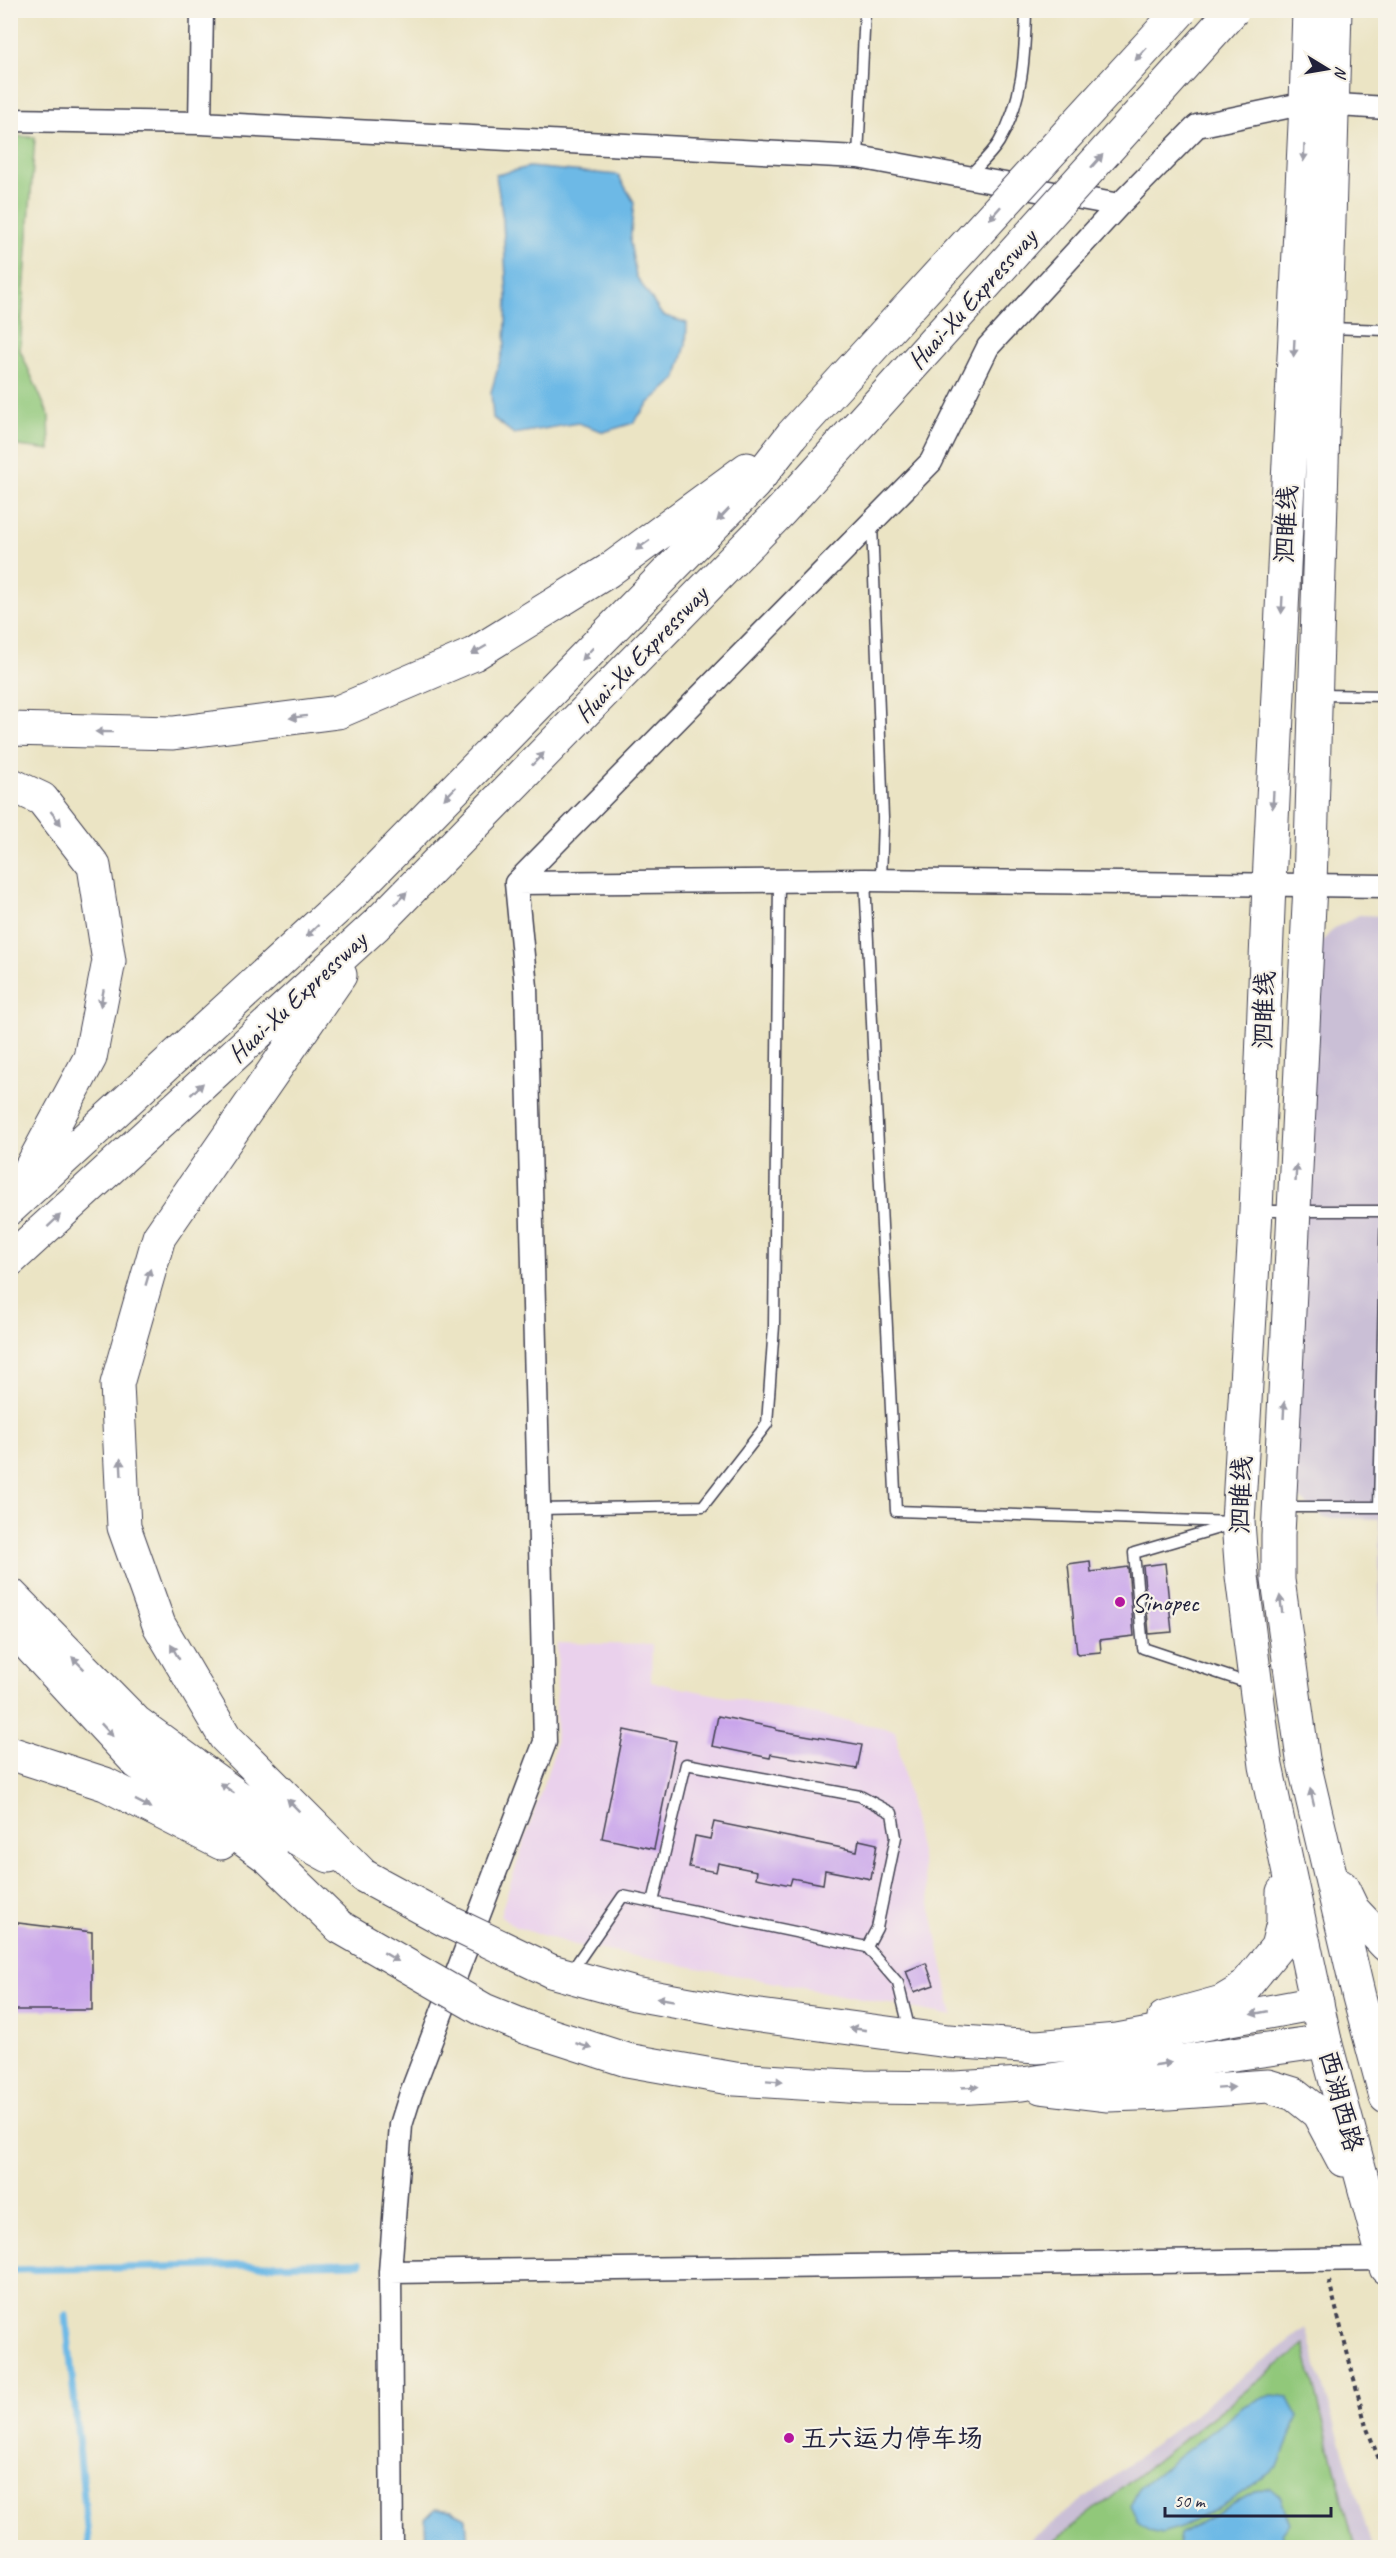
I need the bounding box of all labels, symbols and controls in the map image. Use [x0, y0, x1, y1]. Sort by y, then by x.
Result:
north arrow [1297, 39, 1357, 99]
one-way arrow [1134, 46, 1148, 61]
text: N [1329, 65, 1352, 81]
one-way arrow [1299, 143, 1308, 162]
one-way arrow [1090, 154, 1104, 169]
one-way arrow [989, 205, 1002, 220]
street label: Huai-Xu Expressway [900, 220, 1045, 376]
one-way arrow [1290, 338, 1299, 357]
street label: 泗睢线 [1267, 484, 1305, 564]
one-way arrow [717, 508, 731, 522]
one-way arrow [636, 539, 652, 551]
street label: Huai-Xu Expressway [567, 577, 716, 730]
one-way arrow [1278, 596, 1287, 615]
one-way arrow [470, 645, 487, 655]
one-way arrow [580, 647, 594, 661]
one-way arrow [288, 712, 307, 722]
one-way arrow [94, 727, 113, 736]
one-way arrow [530, 753, 544, 767]
one-way arrow [444, 786, 458, 800]
one-way arrow [1268, 791, 1277, 810]
one-way arrow [50, 810, 62, 825]
one-way arrow [394, 891, 408, 906]
street label: Huai-Xu Expressway [221, 923, 375, 1070]
one-way arrow [305, 924, 320, 937]
street label: 泗睢线 [1246, 970, 1282, 1050]
one-way arrow [97, 989, 106, 1008]
one-way arrow [189, 1083, 204, 1096]
one-way arrow [1291, 1164, 1300, 1183]
one-way arrow [46, 1214, 61, 1228]
one-way arrow [143, 1268, 153, 1286]
one-way arrow [1280, 1400, 1289, 1419]
street label: 泗睢线 [1223, 1455, 1259, 1535]
one-way arrow [116, 1458, 125, 1477]
place label: Sinopec [1132, 1586, 1200, 1619]
marker: Sinopec [1113, 1595, 1127, 1609]
one-way arrow [1277, 1595, 1286, 1614]
one-way arrow [169, 1644, 180, 1660]
one-way arrow [71, 1656, 85, 1670]
one-way arrow [100, 1723, 114, 1737]
one-way arrow [219, 1782, 235, 1794]
one-way arrow [1307, 1787, 1316, 1806]
one-way arrow [286, 1798, 300, 1812]
one-way arrow [135, 1799, 152, 1808]
one-way arrow [382, 1952, 399, 1962]
one-way arrow [656, 1994, 675, 2003]
one-way arrow [1250, 2009, 1269, 2018]
one-way arrow [849, 2024, 868, 2033]
one-way arrow [575, 2042, 593, 2051]
street label: 西湖西路 [1312, 2046, 1370, 2156]
one-way arrow [1154, 2059, 1173, 2069]
one-way arrow [766, 2077, 785, 2086]
one-way arrow [960, 2082, 979, 2092]
one-way arrow [1217, 2083, 1236, 2093]
place label: 五六运力停车场 [801, 2422, 983, 2455]
marker: 五六运力停车场 [782, 2431, 796, 2445]
scale bar [1165, 2480, 1332, 2518]
text: 50 m [1174, 2490, 1207, 2512]

